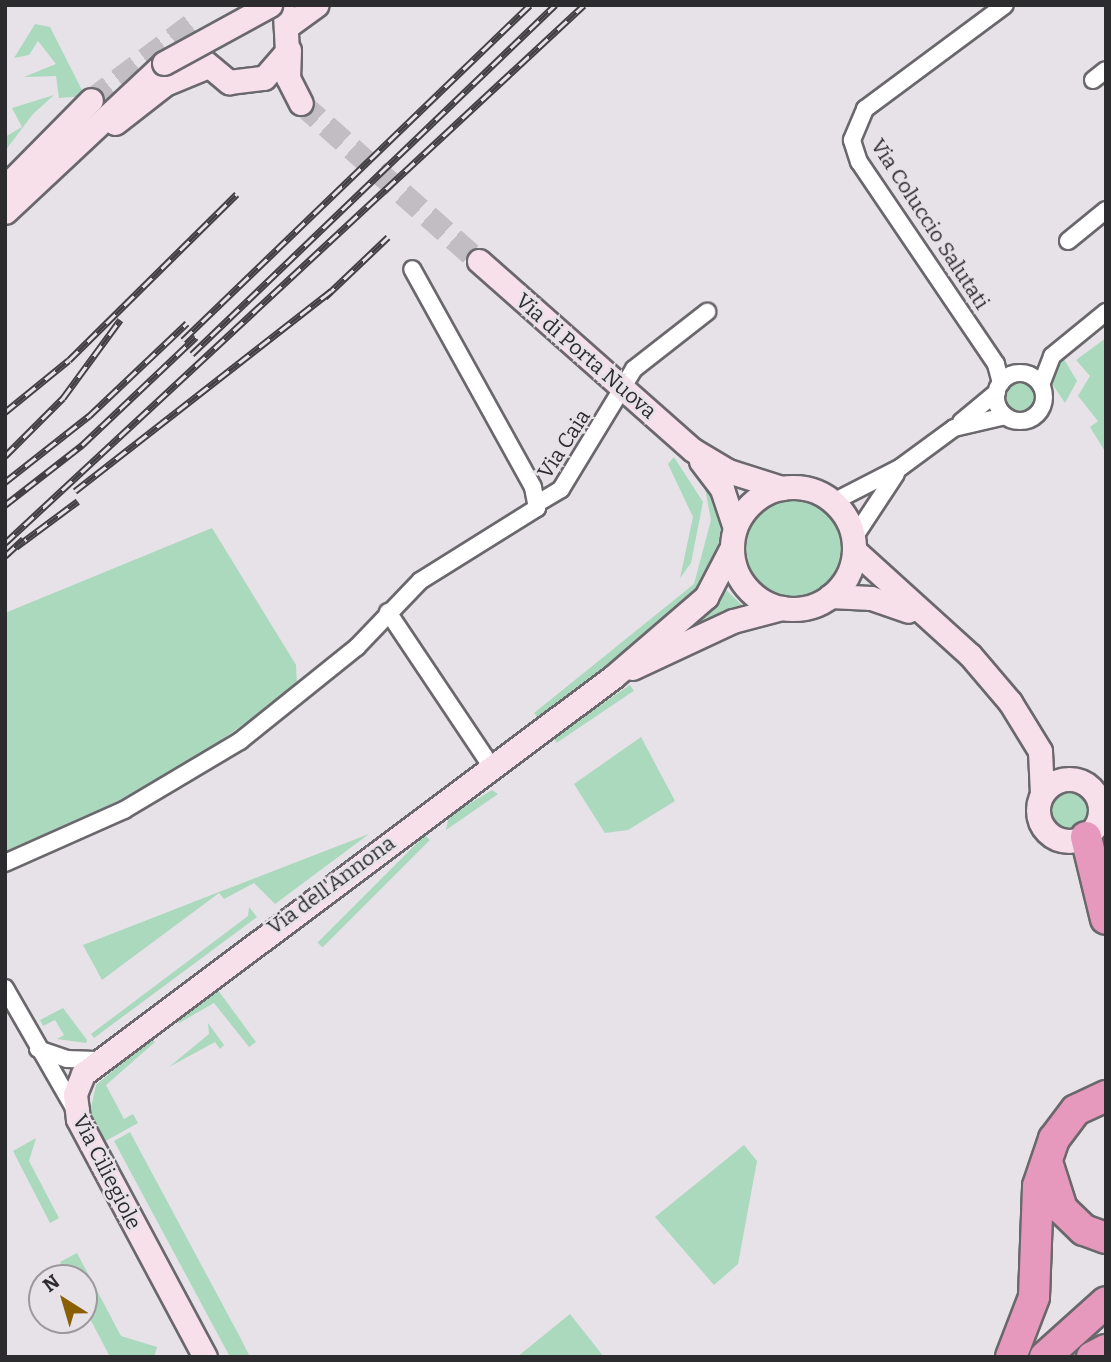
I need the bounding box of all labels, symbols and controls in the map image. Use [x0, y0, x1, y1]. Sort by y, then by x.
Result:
street label: Via Coluccio Salutati [865, 134, 995, 314]
street label: Via di Porta Nuova [510, 288, 662, 424]
street label: Via Caia [532, 405, 596, 483]
street label: Via dell'Annona [262, 830, 400, 940]
street label: Via Ciliegiole [67, 1110, 147, 1234]
north arrow [28, 1264, 98, 1334]
text: N [38, 1270, 64, 1297]

